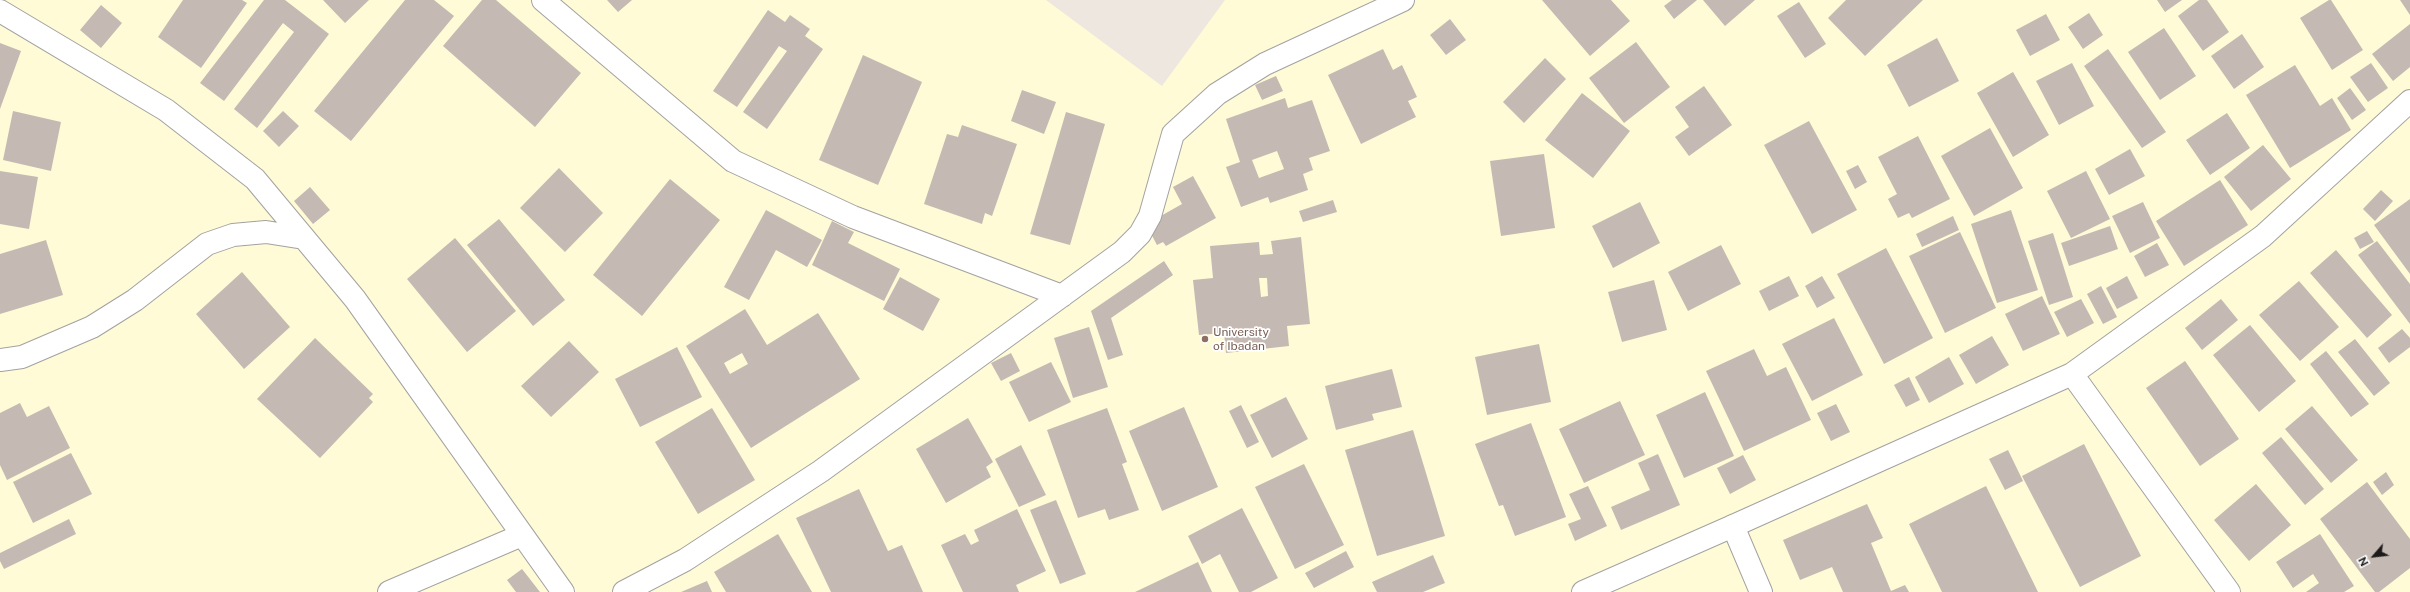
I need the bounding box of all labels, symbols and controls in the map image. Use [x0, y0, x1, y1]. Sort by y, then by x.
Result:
place label: University of Ibadan [1213, 325, 1269, 353]
marker: University of Ibadan [1200, 334, 1210, 344]
north arrow [2354, 536, 2394, 576]
text: N [2356, 555, 2371, 568]

